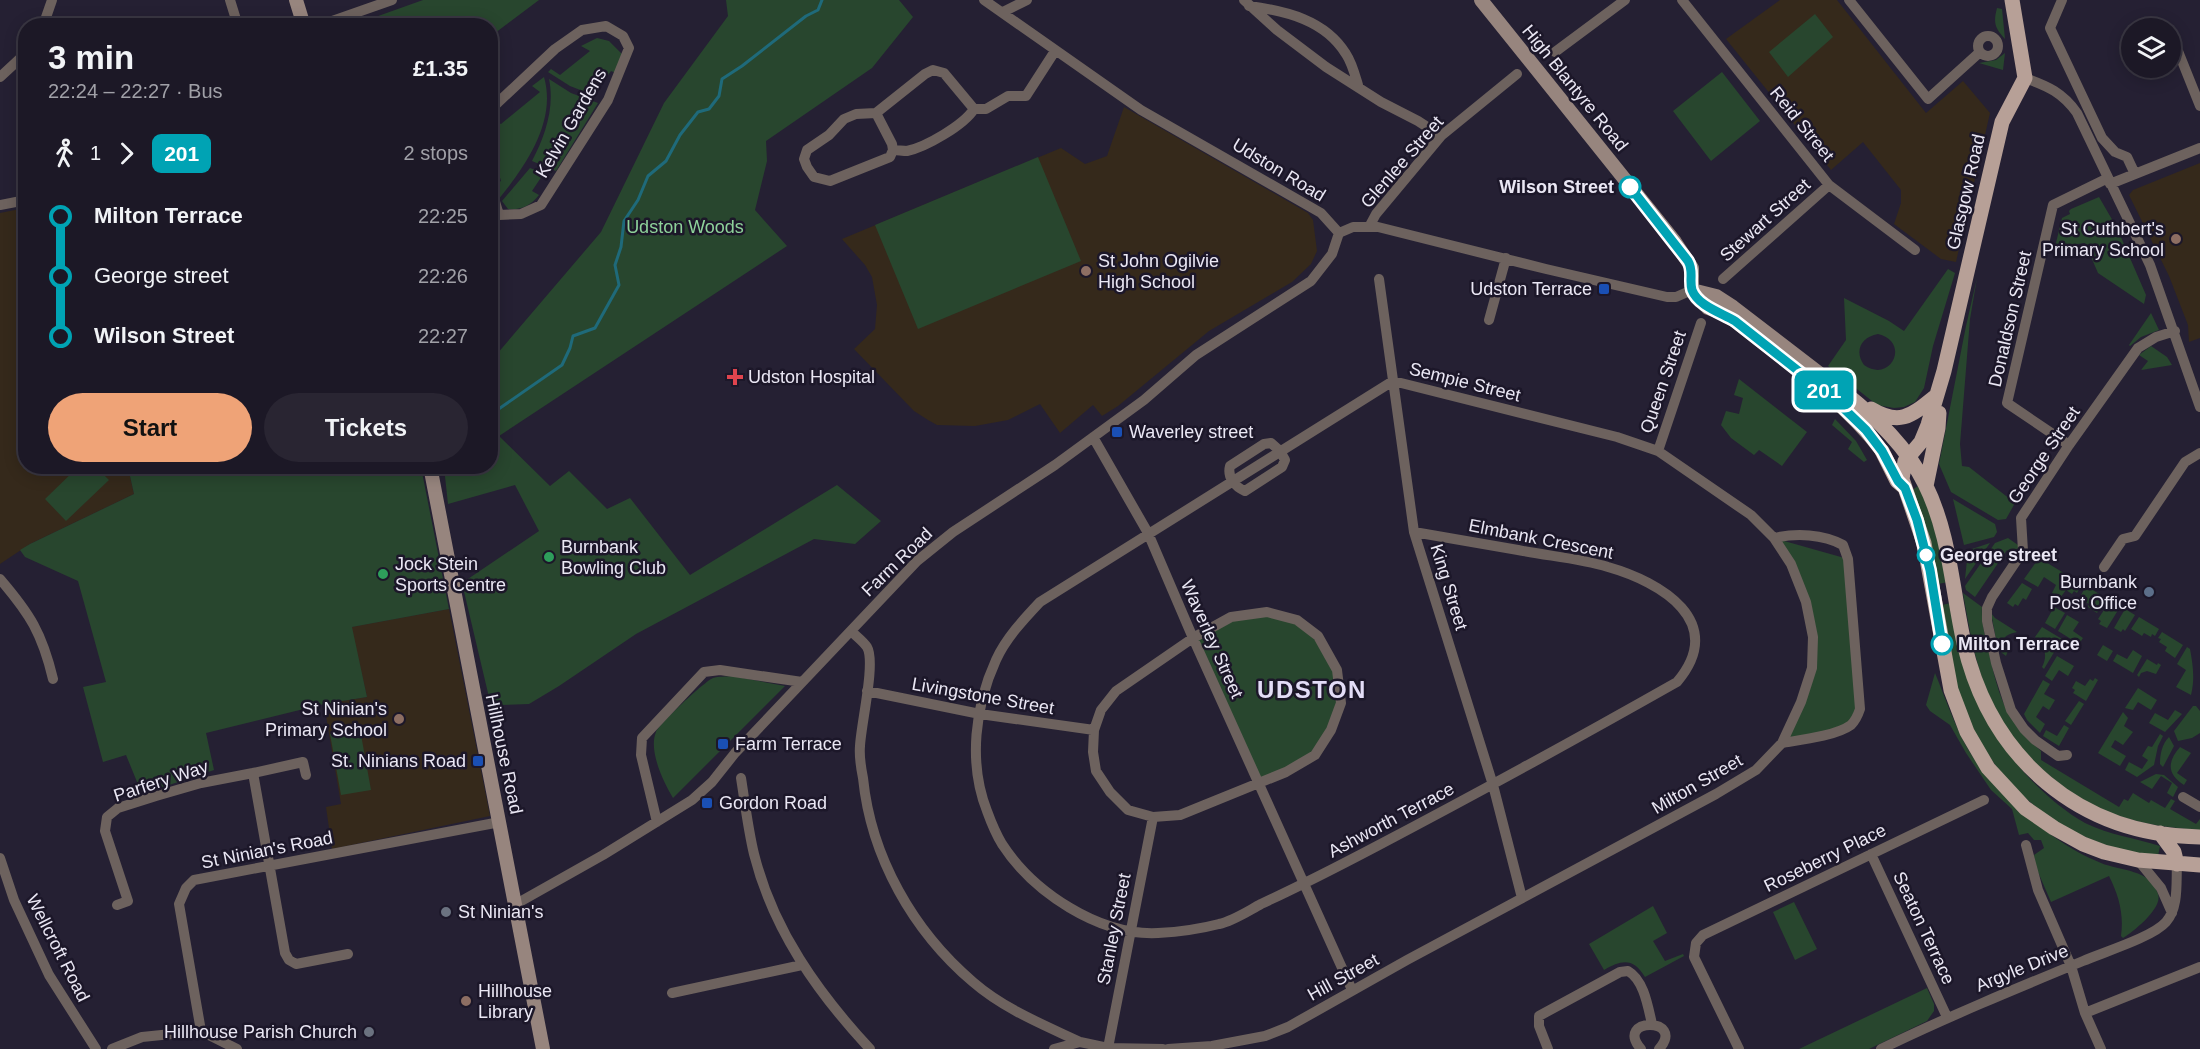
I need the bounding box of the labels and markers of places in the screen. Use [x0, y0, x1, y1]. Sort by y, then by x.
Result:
marker: Wilson Street [1619, 176, 1641, 198]
place label: Wilson Street [1499, 177, 1614, 197]
place label: St Cuthbert's Primary School [2042, 219, 2164, 260]
marker: St Cuthbert's Primary School [2169, 232, 2183, 246]
place label: St John Ogilvie High School [1098, 251, 1219, 292]
marker: St John Ogilvie High School [1079, 264, 1093, 278]
place label: Udston Terrace [1470, 279, 1592, 299]
marker: Udston Terrace [1597, 282, 1611, 296]
place label: Udston Hospital [748, 367, 875, 387]
marker: Udston Hospital [726, 368, 744, 386]
place label: Waverley street [1129, 422, 1253, 442]
marker: Waverley street [1110, 425, 1124, 439]
place label: Burnbank Bowling Club [561, 537, 666, 578]
place label: George street [1940, 545, 2057, 565]
marker: George street [1917, 546, 1935, 564]
marker: Burnbank Bowling Club [542, 550, 556, 564]
place label: Jock Stein Sports Centre [395, 554, 506, 595]
marker: Jock Stein Sports Centre [376, 567, 390, 581]
place label: Burnbank Post Office [2049, 572, 2138, 613]
marker: Burnbank Post Office [2142, 585, 2156, 599]
marker: Milton Terrace [1931, 633, 1953, 655]
place label: Milton Terrace [1958, 634, 2080, 654]
place label: St Ninian's Primary School [265, 699, 387, 740]
marker: St Ninian's Primary School [392, 712, 406, 726]
place label: Farm Terrace [735, 734, 842, 754]
marker: Farm Terrace [716, 737, 730, 751]
place label: St. Ninians Road [331, 751, 466, 771]
marker: St. Ninians Road [471, 754, 485, 768]
place label: Gordon Road [719, 793, 827, 813]
marker: Gordon Road [700, 796, 714, 810]
place label: St Ninian's [458, 902, 543, 922]
marker: St Ninian's [439, 905, 453, 919]
place label: Hillhouse Library [478, 981, 552, 1022]
marker: Hillhouse Library [459, 994, 473, 1008]
place label: Hillhouse Parish Church [164, 1022, 357, 1042]
marker: Hillhouse Parish Church [362, 1025, 376, 1039]

